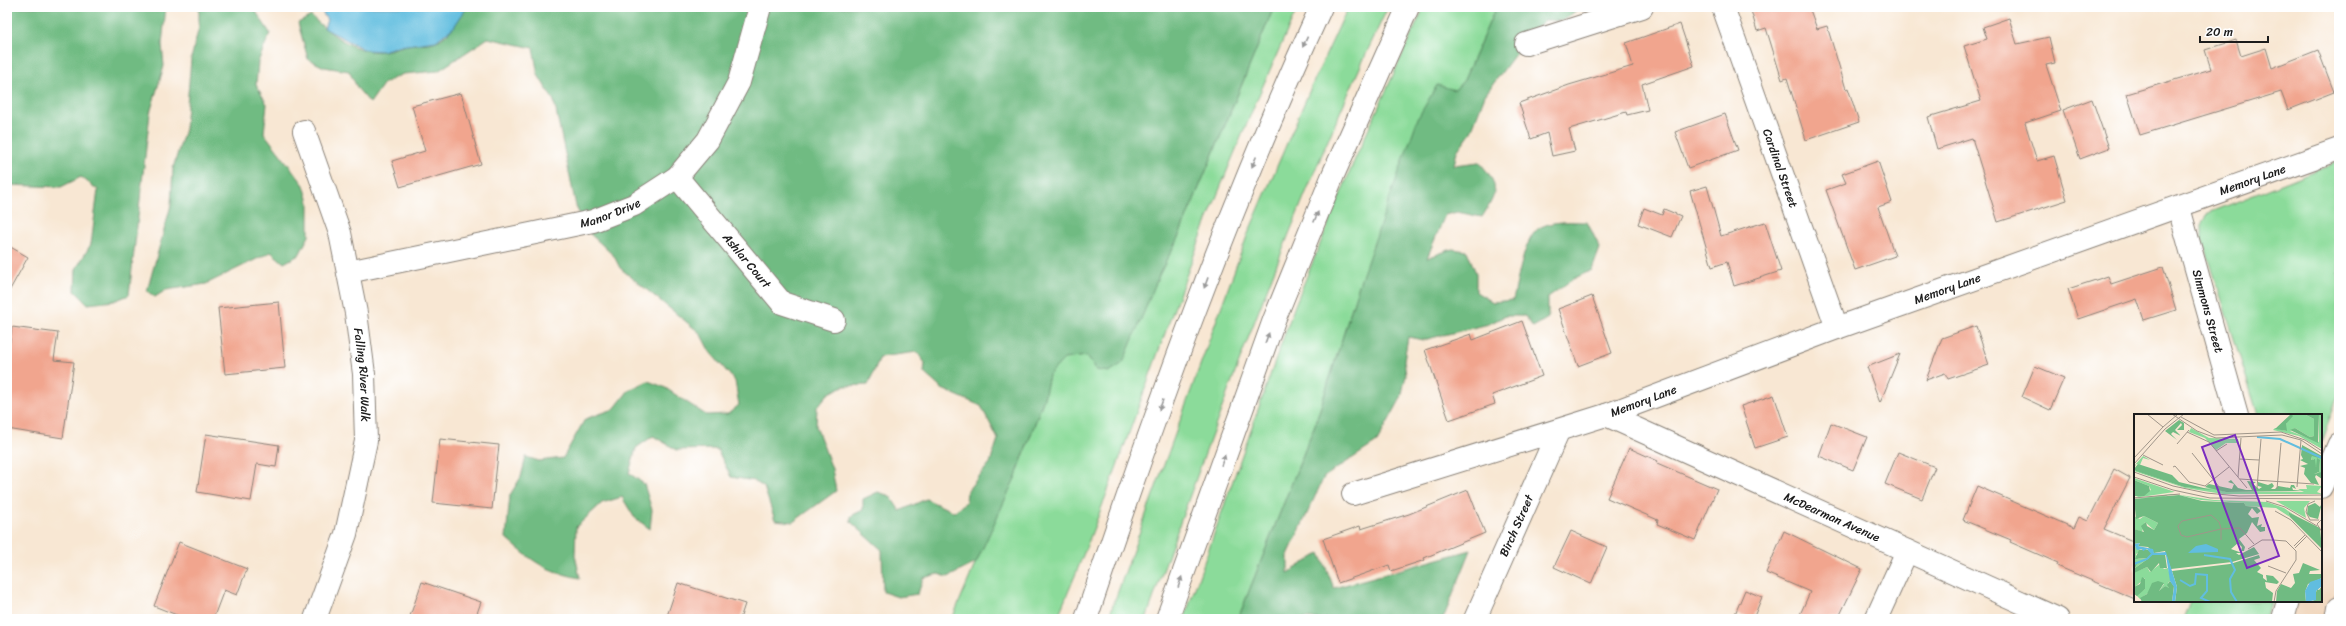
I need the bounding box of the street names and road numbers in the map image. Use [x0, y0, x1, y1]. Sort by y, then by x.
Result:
street label: Cardinal Street [1756, 126, 1804, 211]
street label: Memory Lane [2216, 158, 2289, 202]
street label: Manor Drive [578, 192, 645, 234]
street label: Ashlar Court [716, 227, 777, 294]
street label: Memory Lane [1911, 267, 1984, 311]
street label: Simmons Street [2186, 267, 2230, 355]
street label: Falling River Walk [347, 327, 376, 423]
street label: Memory Lane [1607, 378, 1680, 423]
street label: McDearman Avenue [1780, 486, 1884, 548]
street label: Birch Street [1493, 490, 1540, 560]

